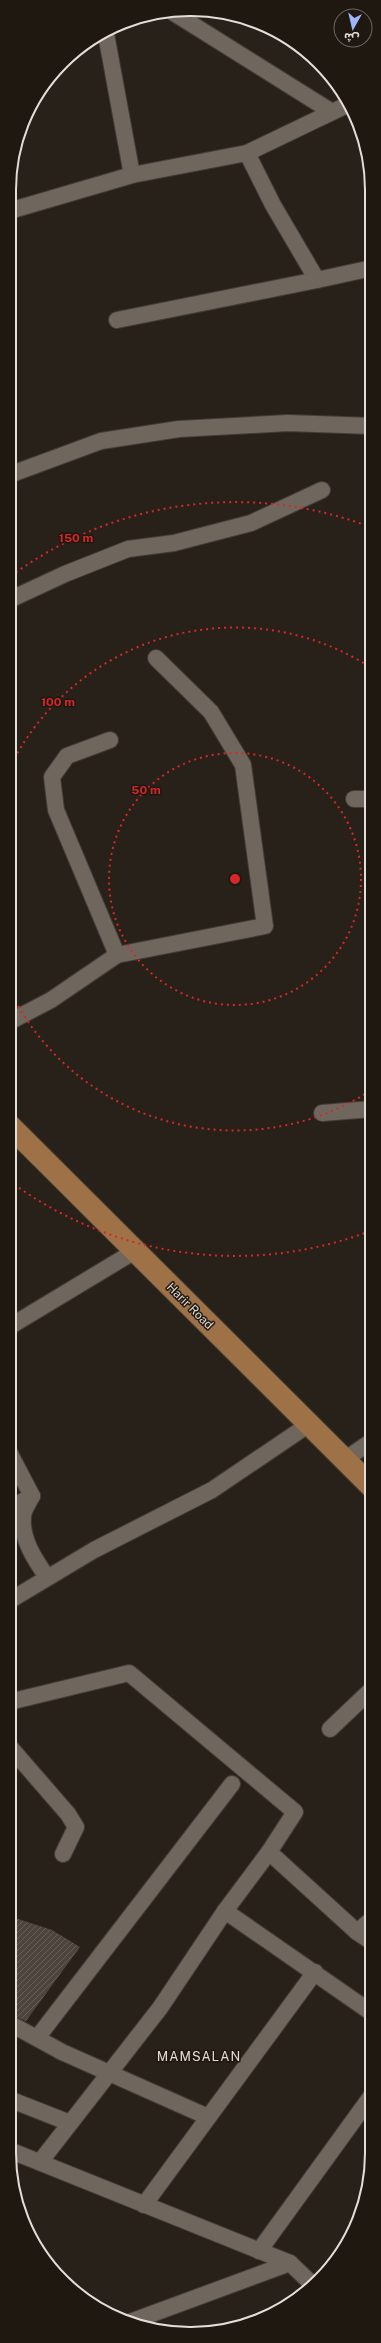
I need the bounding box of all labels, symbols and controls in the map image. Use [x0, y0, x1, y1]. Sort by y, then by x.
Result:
north arrow [333, 8, 373, 48]
text: ش [343, 30, 360, 45]
text: 150 m [59, 531, 93, 545]
text: 100 m [41, 695, 75, 709]
text: 50 m [131, 783, 161, 797]
centre of rings [228, 872, 242, 886]
street label: Harir Road [164, 1280, 216, 1332]
district label: MAMSALAN [157, 2049, 241, 2064]

